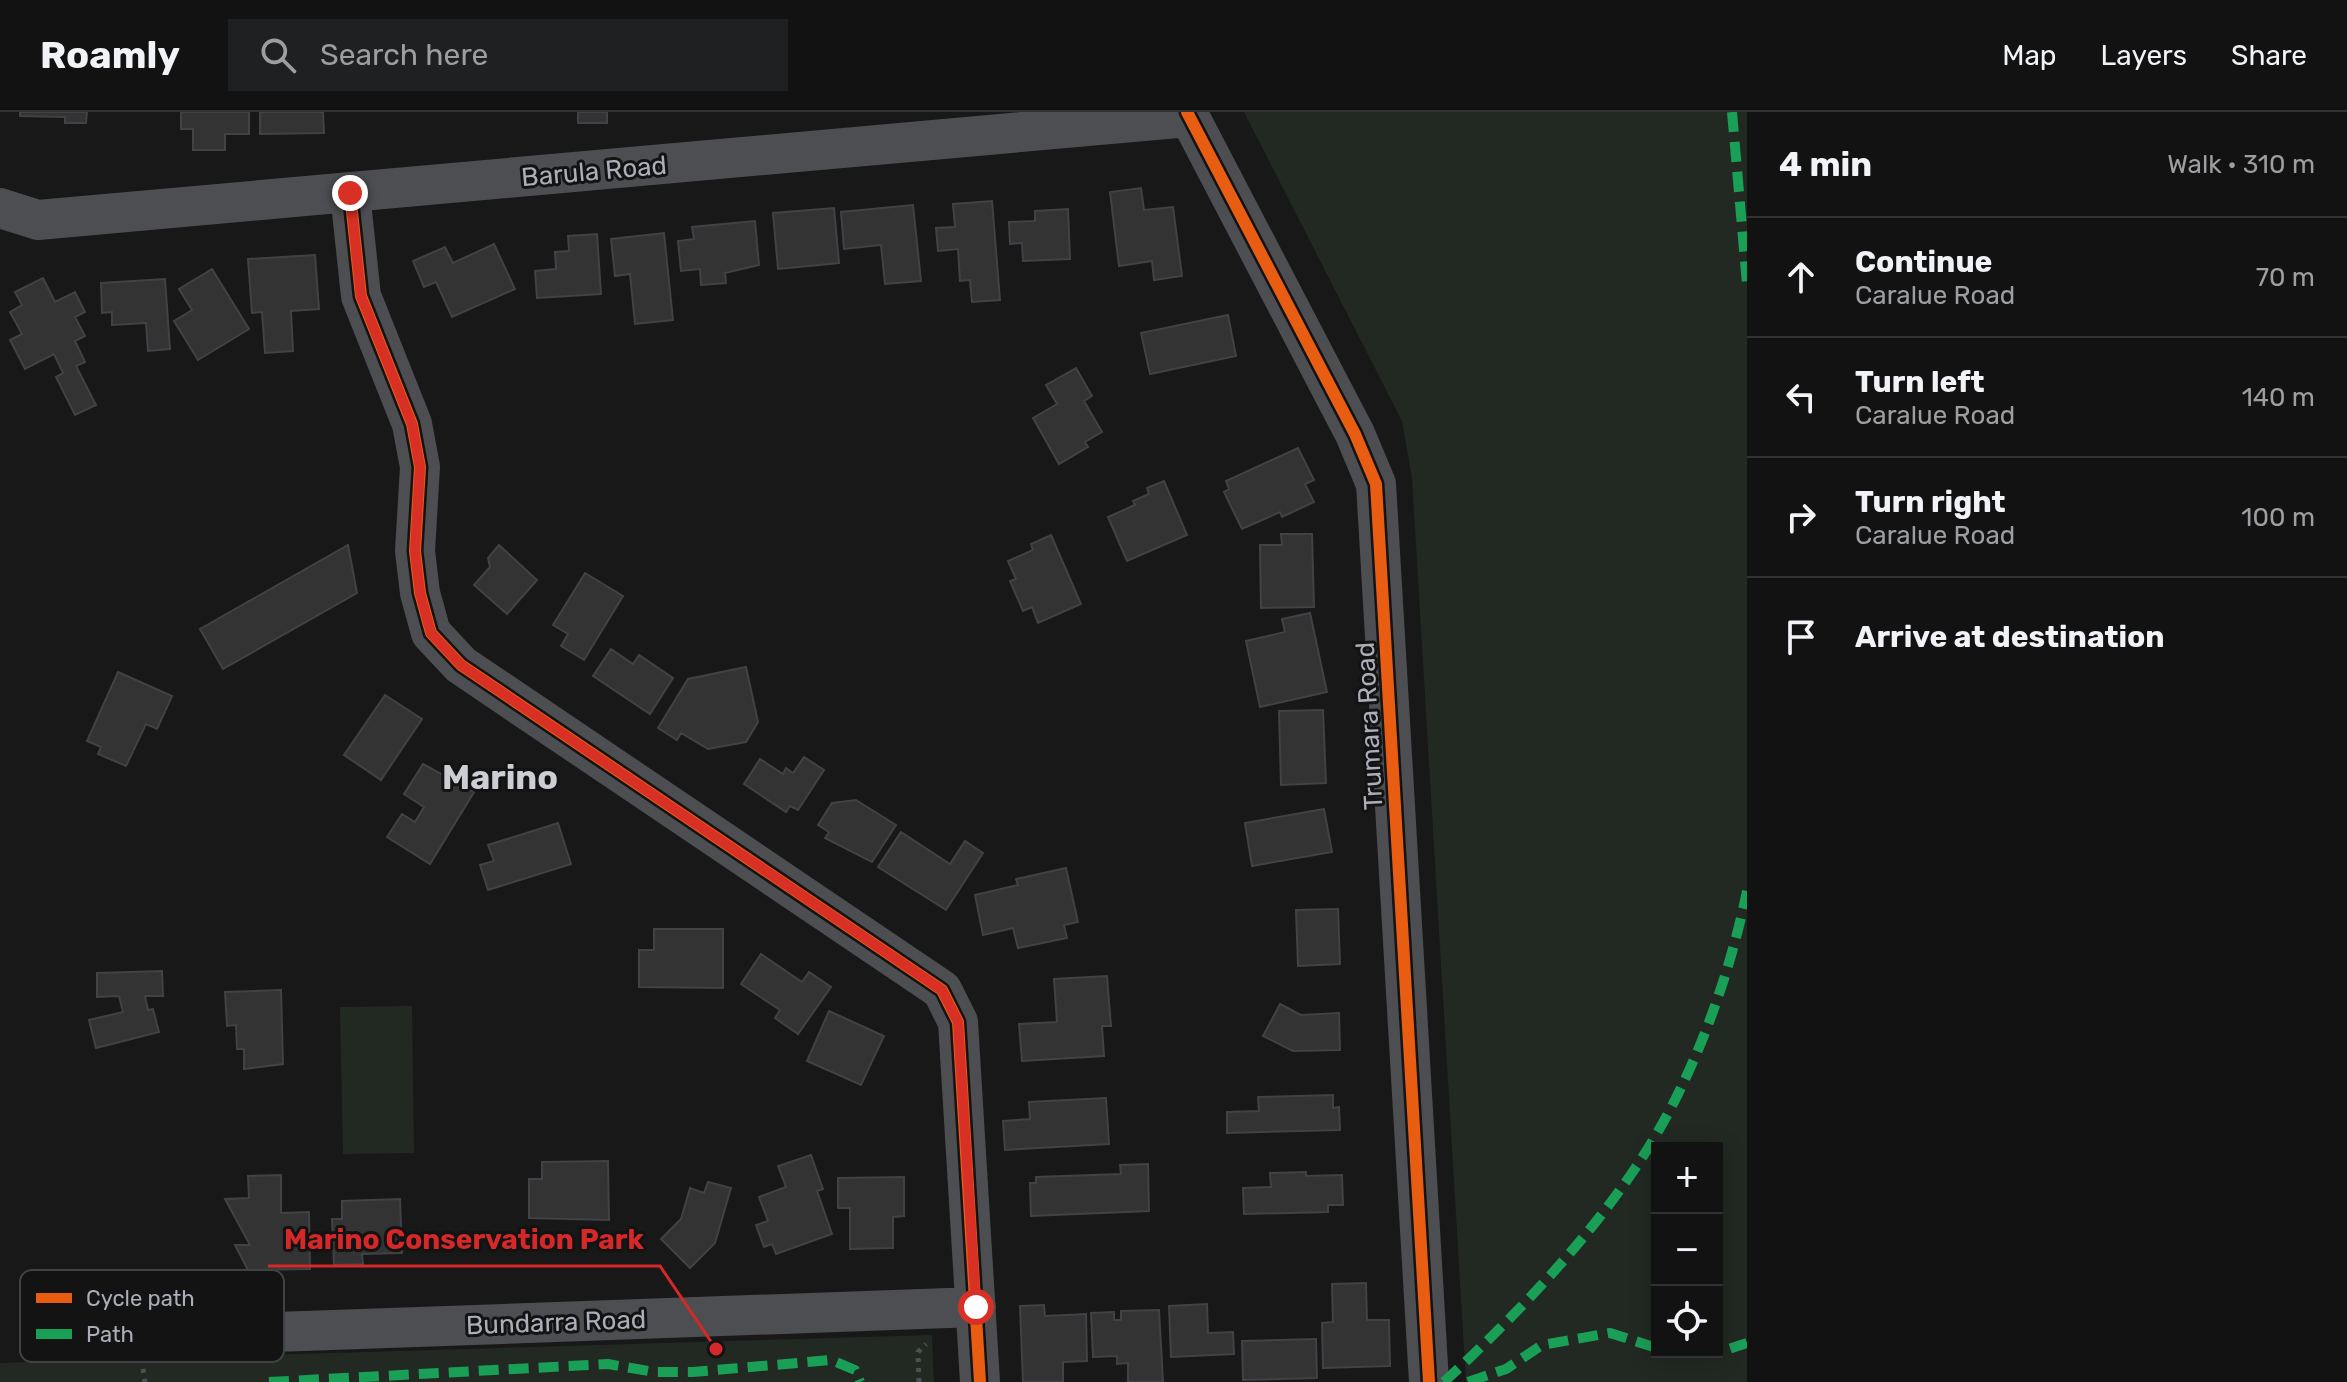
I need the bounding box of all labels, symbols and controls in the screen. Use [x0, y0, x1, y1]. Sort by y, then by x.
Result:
search box [228, 19, 788, 91]
text: Roamly [40, 32, 180, 78]
icon: search [256, 33, 300, 77]
text: Search here [320, 37, 488, 73]
text: Map [2002, 39, 2057, 72]
text: Layers [2101, 39, 2187, 72]
text: Share [2231, 39, 2307, 72]
text: 4 min [1779, 144, 1872, 185]
text: Walk · 310 m [2167, 149, 2315, 180]
street label: Barula Road [520, 150, 668, 193]
route end [332, 175, 368, 211]
text: Continue [1855, 244, 1992, 280]
icon: ahead [1779, 255, 1823, 299]
text: 70 m [2256, 262, 2315, 293]
text: Caralue Road [1855, 280, 2015, 311]
text: Turn left [1855, 364, 1985, 400]
icon: left [1779, 375, 1823, 419]
text: 140 m [2242, 382, 2315, 413]
text: Caralue Road [1855, 400, 2015, 431]
text: Turn right [1855, 484, 2006, 520]
icon: right [1779, 495, 1823, 539]
text: 100 m [2241, 502, 2315, 533]
text: Caralue Road [1855, 520, 2015, 551]
icon: arrive [1779, 615, 1823, 659]
text: Arrive at destination [1855, 619, 2165, 655]
street label: Trumara Road [1350, 641, 1389, 811]
district label: Marino [442, 757, 558, 798]
map controls [1651, 1142, 1723, 1358]
button: + [1651, 1142, 1723, 1214]
callout: Marino Conservation Park [268, 1214, 660, 1266]
button: − [1651, 1214, 1723, 1286]
text: Marino Conservation Park [284, 1223, 645, 1256]
legend [20, 1270, 284, 1362]
text: Cycle path [86, 1285, 195, 1312]
button: locate [1651, 1286, 1723, 1358]
route start [958, 1289, 994, 1325]
street label: Bundarra Road [465, 1304, 647, 1341]
text: Path [86, 1321, 134, 1348]

